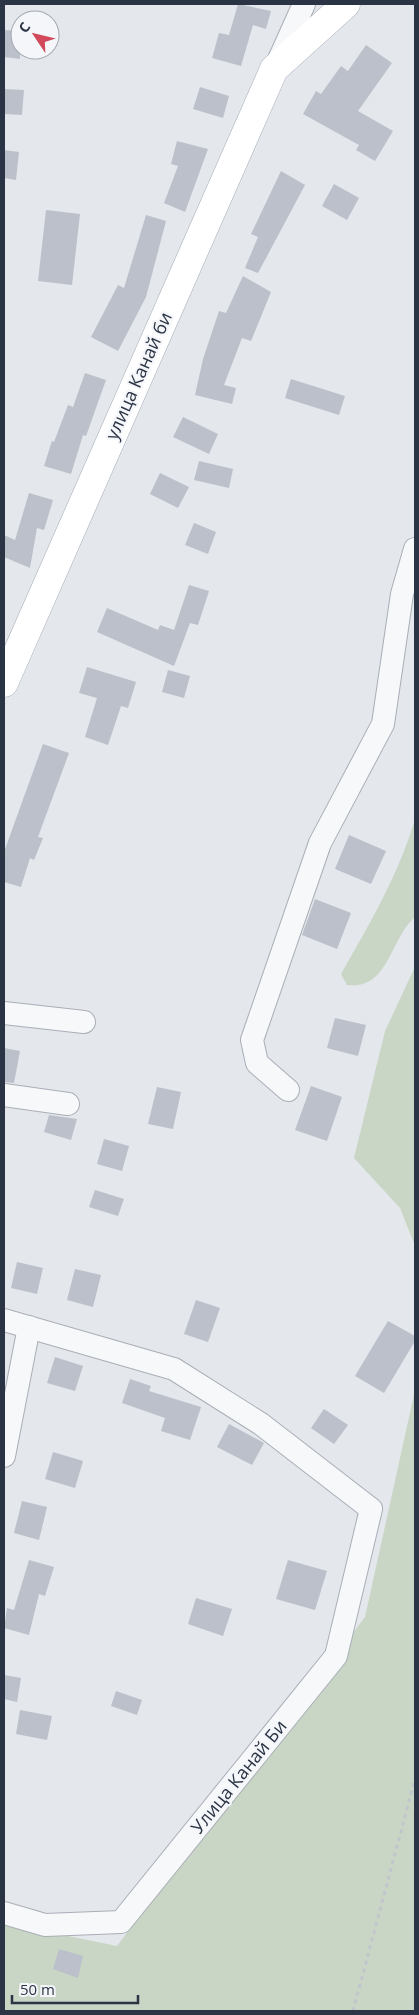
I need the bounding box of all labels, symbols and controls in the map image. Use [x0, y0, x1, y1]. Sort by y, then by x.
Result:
north arrow [10, 10, 60, 60]
text: С [14, 18, 34, 36]
street label: улица Канай би [99, 308, 177, 443]
street label: Улица Канай Би [185, 1715, 292, 1838]
scale bar [12, 1972, 139, 2004]
text: 50 m [20, 1979, 55, 1999]

